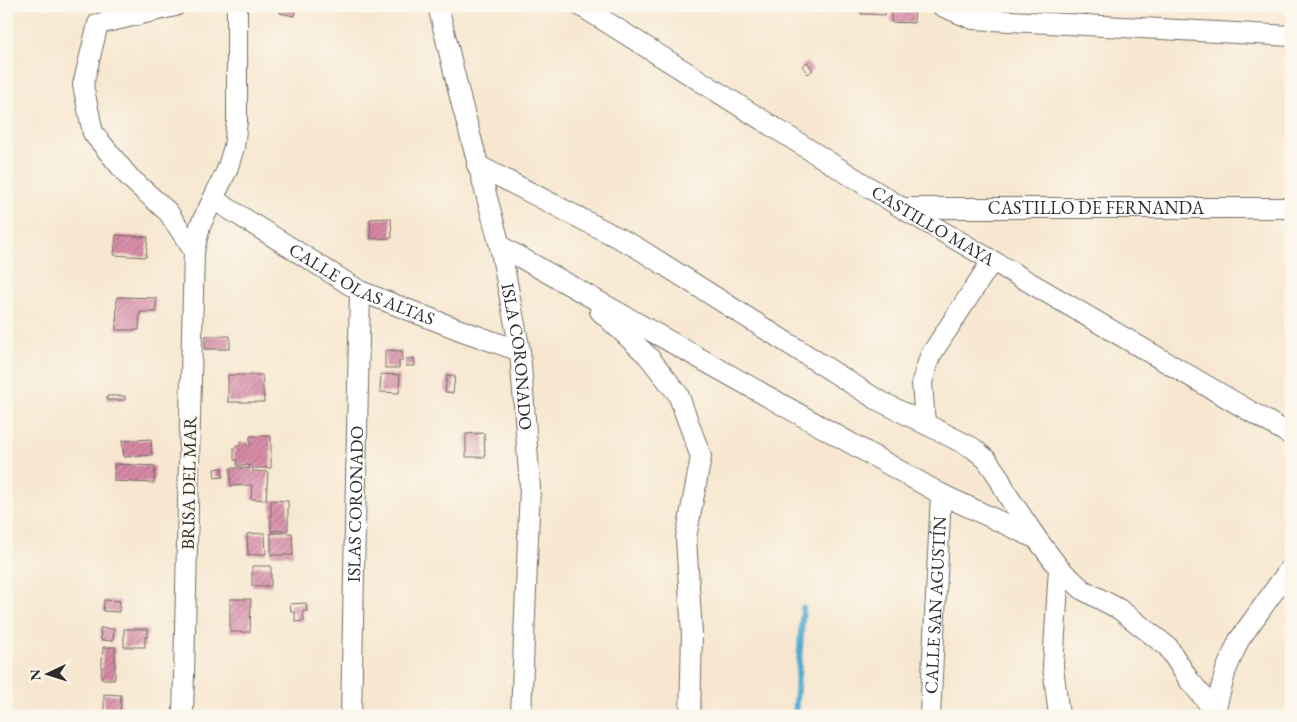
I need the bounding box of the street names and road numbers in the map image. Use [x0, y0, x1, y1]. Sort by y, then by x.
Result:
street label: CASTILLO MAYA [867, 180, 1000, 271]
street label: CASTILLO DE FERNANDA [988, 196, 1205, 219]
street label: CALLE OLAS ALTAS [285, 237, 438, 330]
street label: ISLA CORONADO [496, 281, 538, 431]
street label: BRISA DEL MAR [176, 416, 201, 550]
street label: ISLAS CORONADO [342, 426, 368, 583]
street label: CALLE SAN AGUSTÍN [919, 515, 951, 695]

